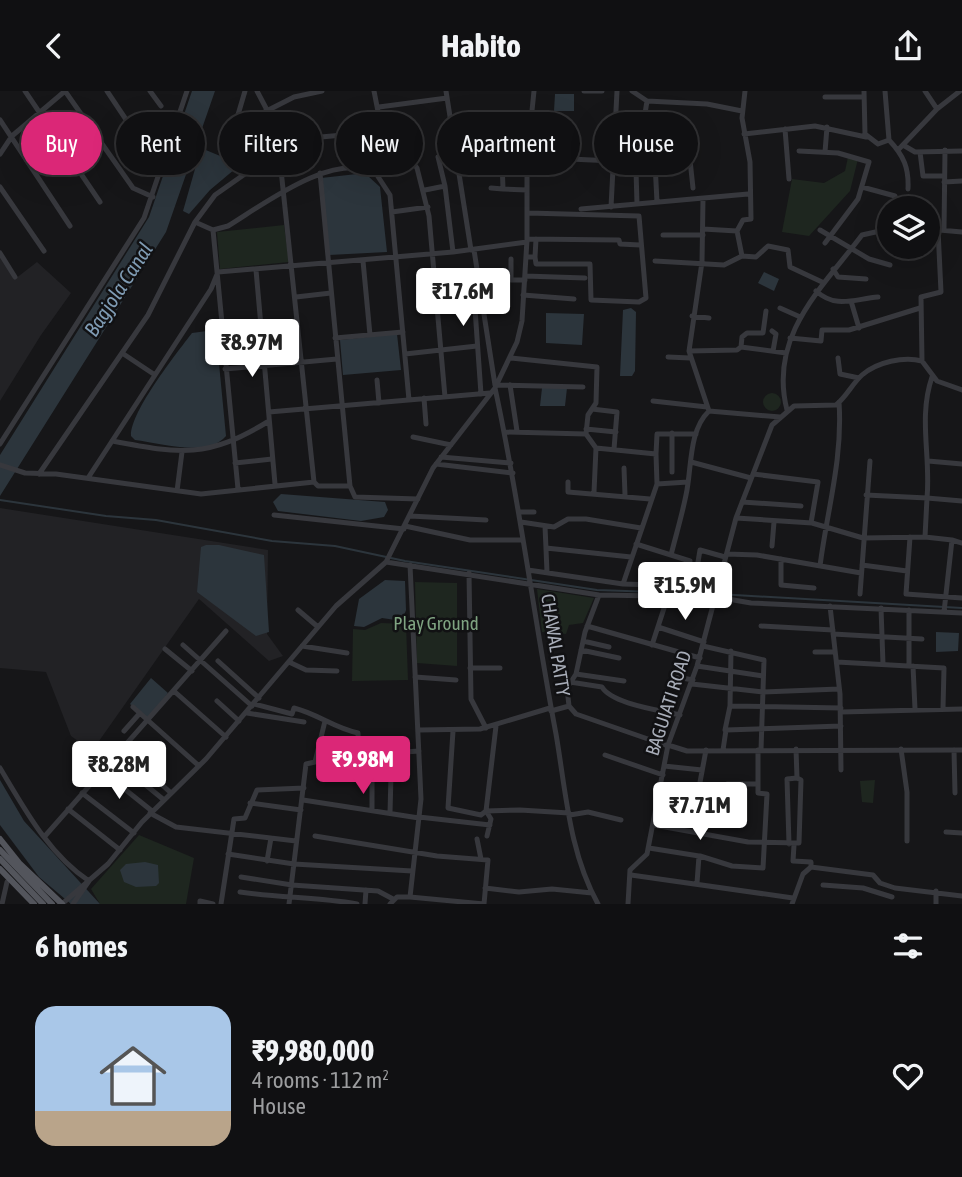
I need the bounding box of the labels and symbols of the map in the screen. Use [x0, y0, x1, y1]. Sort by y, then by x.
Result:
water label: Bagjola Canal [79, 238, 157, 340]
pin: ₹17.6M [406, 268, 520, 328]
pin: ₹8.97M [195, 320, 309, 379]
pin: ₹15.9M [628, 563, 742, 622]
street label: CHAWAL PATTY [537, 592, 575, 698]
park label: Play Ground [393, 612, 479, 634]
street label: BAGUIATI ROAD [641, 648, 695, 758]
pin: ₹9.98M [306, 737, 420, 796]
pin: ₹8.28M [62, 741, 176, 801]
pin: ₹7.71M [643, 783, 757, 842]

